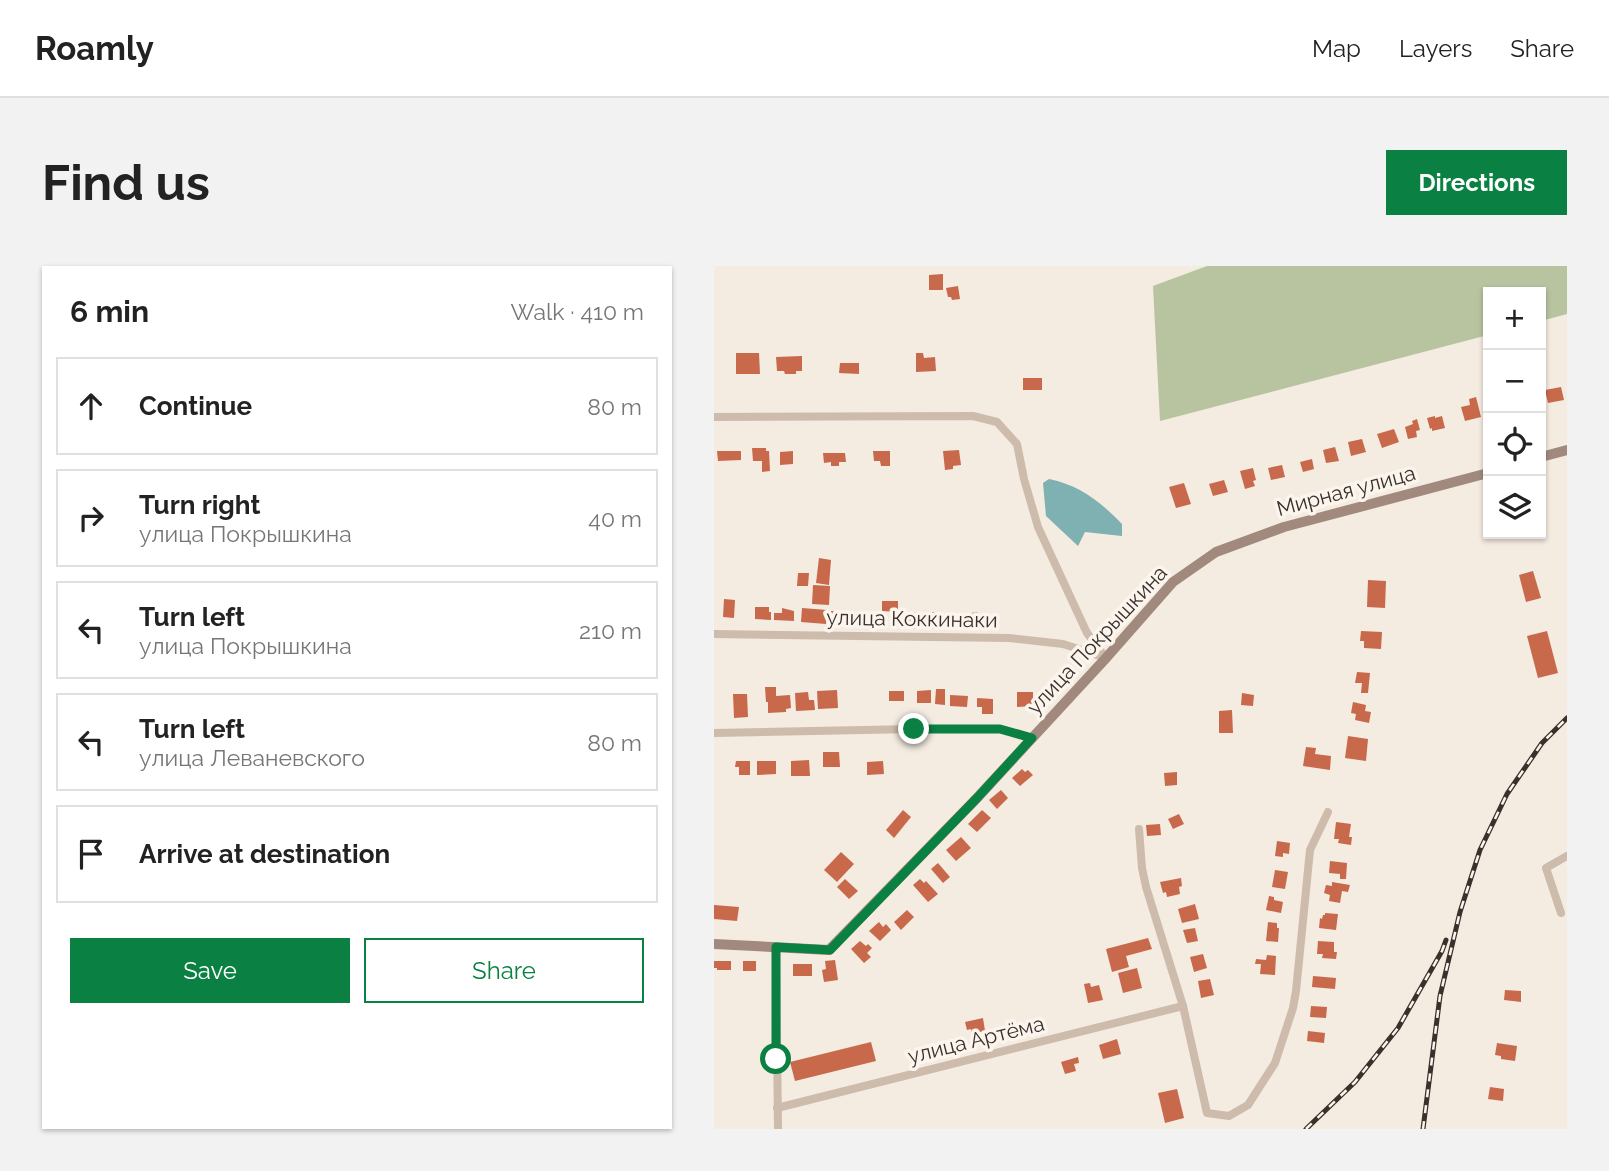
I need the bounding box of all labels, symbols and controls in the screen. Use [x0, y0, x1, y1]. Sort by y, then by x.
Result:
text: Roamly [35, 29, 154, 68]
text: Map [1312, 34, 1361, 63]
text: Layers [1399, 34, 1472, 63]
text: Share [1510, 34, 1574, 63]
button: Directions [1386, 150, 1567, 215]
text: Find us [42, 154, 210, 211]
map controls [1483, 287, 1546, 539]
button: + [1483, 287, 1546, 350]
text: 6 min [70, 294, 149, 329]
text: Walk · 410 m [511, 298, 644, 325]
button: − [1483, 350, 1546, 413]
icon: ahead [72, 387, 110, 425]
text: Continue [139, 391, 252, 421]
text: 80 m [587, 393, 642, 420]
button: locate [1483, 413, 1546, 476]
street label: Мирная улица [1274, 460, 1418, 521]
button: layers [1483, 476, 1546, 539]
text: Turn right [139, 490, 260, 520]
icon: right [72, 499, 110, 537]
text: 40 m [588, 505, 642, 532]
text: улица Покрышкина [139, 520, 352, 547]
street label: улица Покрышкина [1021, 560, 1172, 719]
text: Turn left [139, 602, 245, 632]
street label: улица Коккинаки [826, 605, 998, 632]
icon: left [72, 611, 110, 649]
text: 210 m [579, 617, 642, 644]
text: улица Покрышкина [139, 632, 352, 659]
route end [898, 713, 929, 744]
text: Turn left [139, 714, 245, 744]
icon: left [72, 723, 110, 761]
text: 80 m [587, 729, 642, 756]
text: улица Леваневского [139, 744, 365, 771]
icon: arrive [72, 835, 110, 873]
text: Arrive at destination [139, 839, 390, 869]
button: Save [70, 938, 350, 1003]
button: Share [364, 938, 644, 1003]
street label: улица Артёма [905, 1010, 1047, 1069]
route start [760, 1043, 791, 1074]

